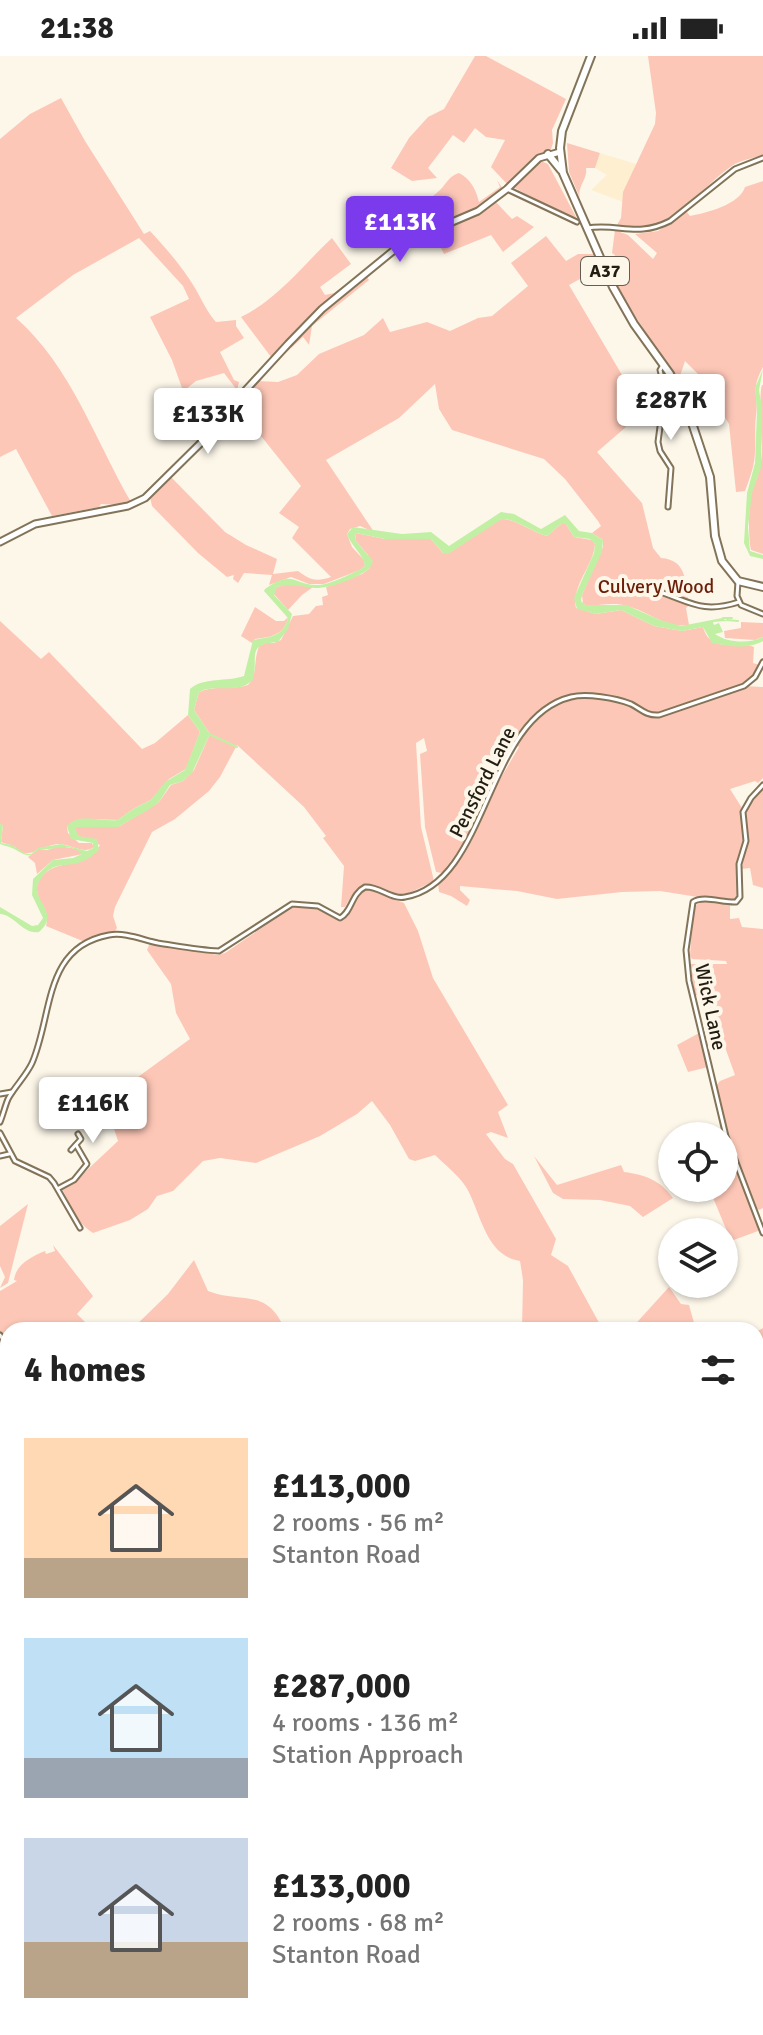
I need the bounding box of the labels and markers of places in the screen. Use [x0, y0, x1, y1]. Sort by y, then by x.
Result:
pin: £113K [344, 196, 456, 264]
pin: £287K [615, 374, 727, 442]
pin: £133K [152, 388, 264, 456]
pin: £116K [37, 1077, 149, 1145]

